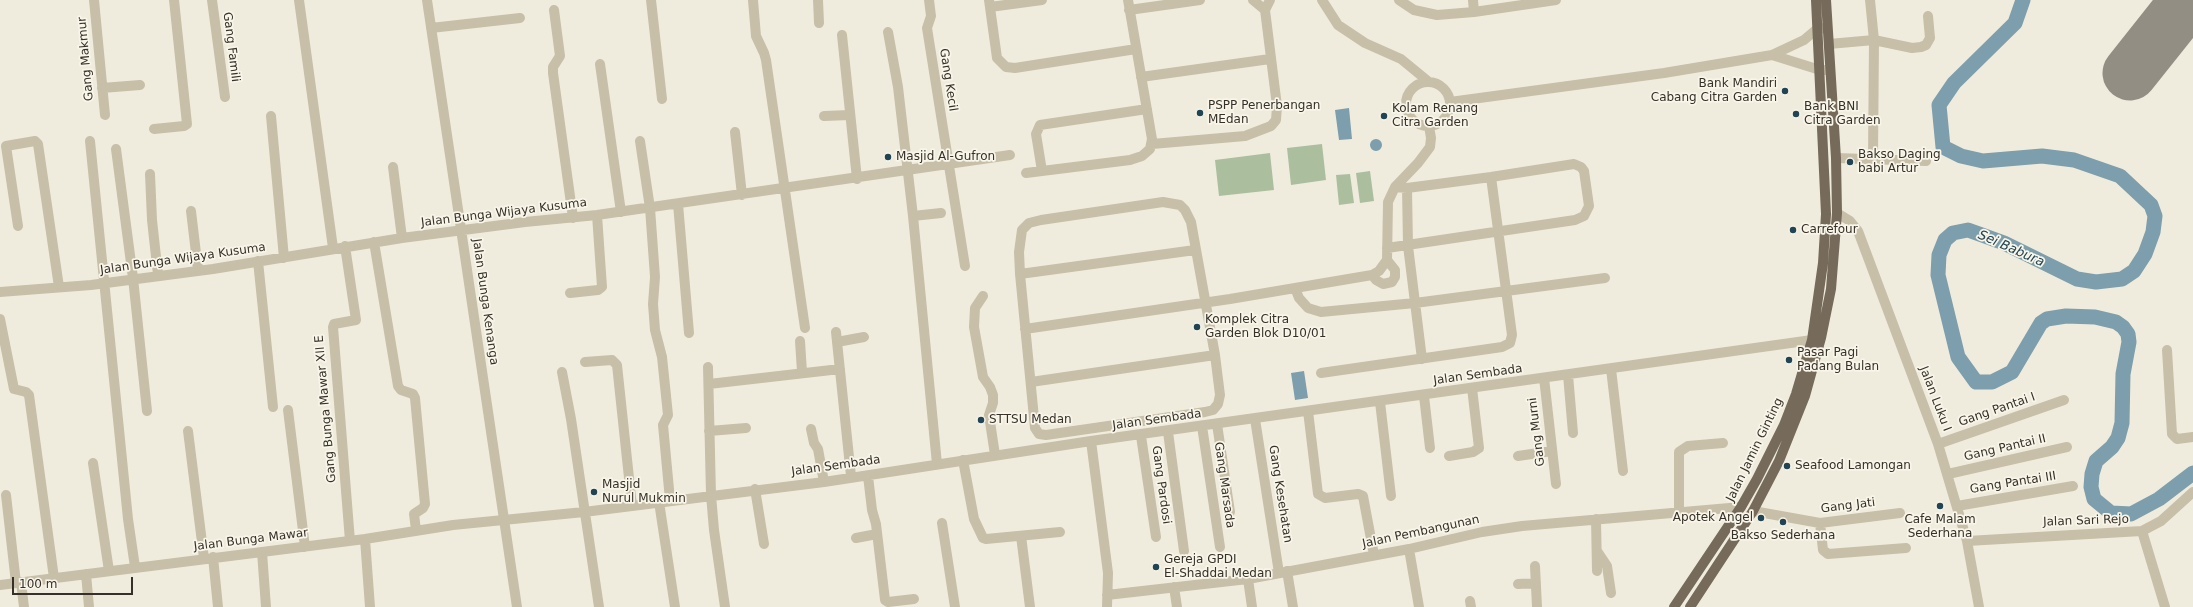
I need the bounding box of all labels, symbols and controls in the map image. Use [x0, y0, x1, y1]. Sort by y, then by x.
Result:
street label: Gang Famili [220, 11, 242, 83]
street label: Gang Makmur [75, 16, 97, 102]
street label: Gang Kecil [936, 47, 960, 113]
place label: Bank Mandiri Cabang Citra Garden [1651, 77, 1777, 105]
marker: Bank Mandiri Cabang Citra Garden [1780, 86, 1790, 96]
place label: PSPP Penerbangan MEdan [1208, 99, 1320, 127]
place label: Bank BNI Citra Garden [1804, 100, 1880, 128]
place label: Kolam Renang Citra Garden [1392, 102, 1478, 130]
marker: PSPP Penerbangan MEdan [1195, 108, 1205, 118]
marker: Bank BNI Citra Garden [1791, 109, 1801, 119]
marker: Kolam Renang Citra Garden [1379, 111, 1389, 121]
place label: Bakso Daging babi Artur [1858, 148, 1941, 176]
place label: Masjid Al-Gufron [896, 150, 995, 164]
marker: Masjid Al-Gufron [883, 152, 893, 162]
marker: Bakso Daging babi Artur [1845, 157, 1855, 167]
street label: Jalan Bunga Wijaya Kusuma [420, 196, 588, 230]
place label: Carrefour [1801, 223, 1858, 237]
marker: Carrefour [1788, 225, 1798, 235]
water label: Sei Babura [1976, 228, 2046, 270]
street label: Jalan Bunga Kenanga [469, 238, 501, 366]
street label: Jalan Bunga Wijaya Kusuma [99, 240, 267, 278]
place label: Komplek Citra Garden Blok D10/01 [1205, 313, 1326, 341]
marker: Komplek Citra Garden Blok D10/01 [1192, 322, 1202, 332]
street label: Gang Bunga Mawar XII E [312, 335, 340, 483]
place label: Pasar Pagi Padang Bulan [1797, 346, 1879, 374]
marker: Pasar Pagi Padang Bulan [1784, 355, 1794, 365]
street label: Jalan Sembada [1433, 362, 1523, 388]
street label: Jalan Luku I [1916, 364, 1954, 434]
street label: Gang Pantai I [1957, 390, 2037, 430]
street label: Jalan Jamin Ginting [1724, 396, 1786, 504]
street label: Gang Murni [1526, 397, 1548, 467]
street label: Jalan Sembada [1112, 407, 1202, 433]
place label: STTSU Medan [989, 413, 1072, 427]
marker: STTSU Medan [976, 415, 986, 425]
street label: Gang Pantai II [1963, 432, 2047, 464]
street label: Gang Marsada [1211, 441, 1237, 529]
street label: Gang Kesehatan [1265, 444, 1295, 544]
street label: Gang Pardosi [1148, 445, 1174, 525]
street label: Jalan Sembada [791, 453, 881, 479]
place label: Seafood Lamongan [1795, 459, 1911, 473]
marker: Seafood Lamongan [1782, 461, 1792, 471]
street label: Gang Pantai III [1969, 469, 2057, 497]
place label: Masjid Nurul Mukmin [602, 478, 686, 506]
marker: Masjid Nurul Mukmin [589, 487, 599, 497]
street label: Gang Jati [1820, 496, 1876, 516]
marker: Cafe Malam Sederhana [1935, 501, 1945, 511]
place label: Apotek Angel [1673, 511, 1753, 525]
street label: Jalan Sari Rejo [2043, 512, 2129, 530]
street label: Jalan Pembangunan [1361, 513, 1481, 551]
marker: Apotek Angel [1756, 513, 1766, 523]
place label: Cafe Malam Sederhana [1904, 513, 1976, 541]
marker: Bakso Sederhana [1778, 517, 1788, 527]
street label: Jalan Bunga Mawar [193, 526, 309, 554]
place label: Bakso Sederhana [1731, 529, 1835, 543]
place label: Gereja GPDI El-Shaddai Medan [1164, 553, 1272, 581]
marker: Gereja GPDI El-Shaddai Medan [1151, 562, 1161, 572]
scale bar [14, 569, 135, 595]
text: 100 m [19, 577, 57, 591]

